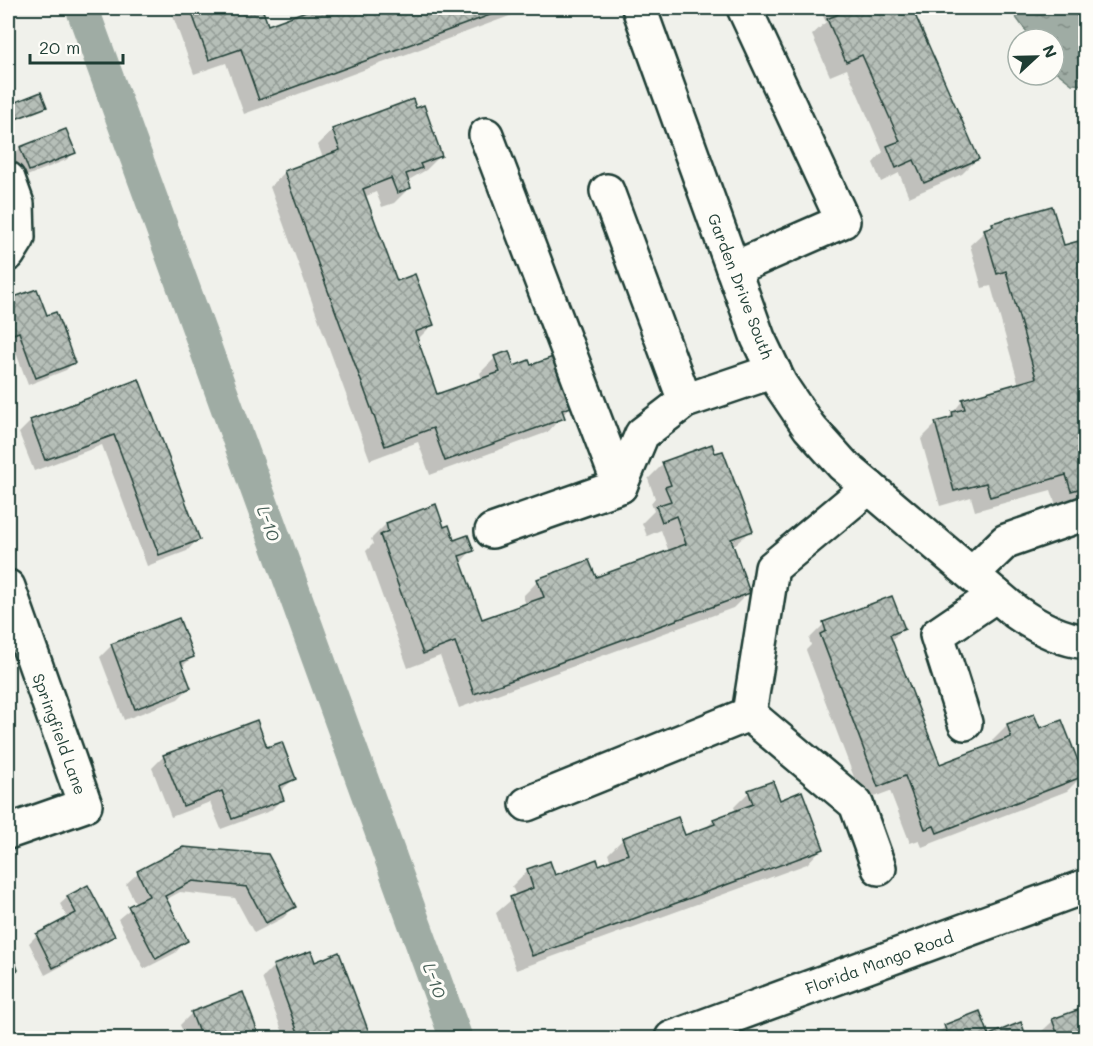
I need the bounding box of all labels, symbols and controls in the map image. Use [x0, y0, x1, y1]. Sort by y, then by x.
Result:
scale bar [30, 27, 123, 65]
north arrow [1006, 27, 1066, 87]
text: 20 m [39, 35, 80, 59]
text: N [1038, 42, 1062, 61]
street label: Garden Drive South [703, 210, 779, 362]
water label: L-10 [252, 502, 286, 544]
street label: Springfield Lane [28, 671, 92, 797]
street label: Florida Mango Road [802, 925, 956, 999]
water label: L-10 [418, 959, 452, 1001]

